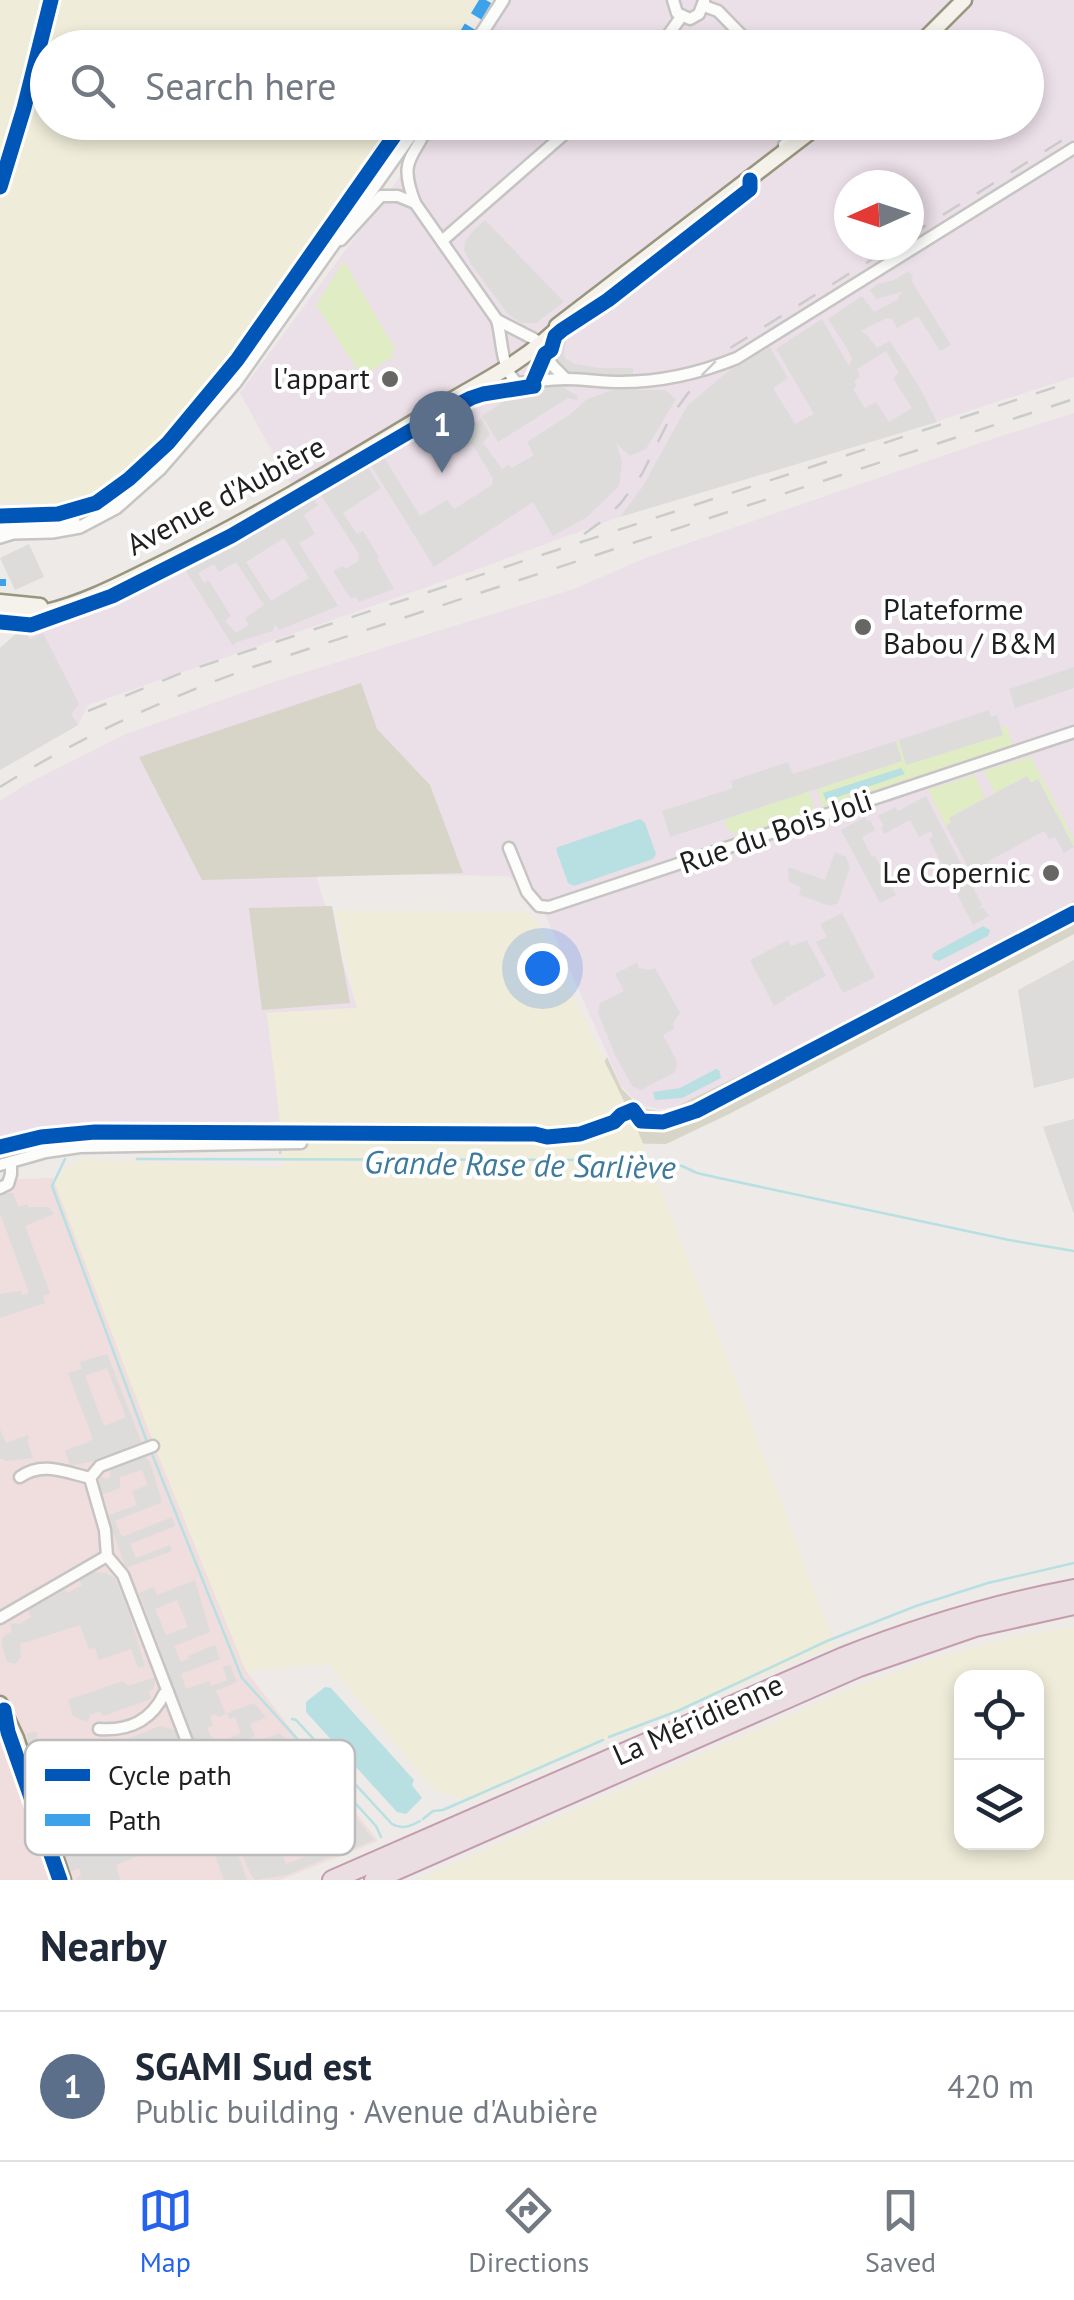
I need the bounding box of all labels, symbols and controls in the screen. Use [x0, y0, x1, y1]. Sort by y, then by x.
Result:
search box [30, 30, 1044, 140]
icon: search [65, 58, 120, 113]
text: Search here [145, 61, 337, 110]
north arrow [834, 170, 924, 260]
place label: l'appart [273, 358, 370, 397]
marker: l'appart [379, 368, 401, 390]
pin: 1 [410, 390, 474, 473]
street label: Avenue d'Aubière [119, 426, 331, 563]
place label: Plateforme Babou / B&M [883, 589, 1056, 662]
marker: Plateforme Babou / B&M [852, 616, 874, 638]
street label: Rue du Bois Joli [674, 779, 877, 882]
place label: Le Copernic [882, 852, 1031, 891]
marker: Le Copernic [1040, 862, 1062, 884]
your location [517, 943, 568, 994]
water label: Grande Rase de Sarliève [364, 1140, 676, 1188]
street label: La Méridienne [606, 1664, 789, 1774]
map controls [954, 1670, 1044, 1850]
button: locate [954, 1670, 1044, 1760]
legend [25, 1740, 355, 1855]
text: Cycle path [108, 1756, 232, 1793]
button: layers [954, 1760, 1044, 1850]
text: Path [108, 1801, 161, 1838]
text: Nearby [40, 1918, 167, 1973]
text: SGAMI Sud est [135, 2041, 371, 2090]
text: 1 [63, 2065, 82, 2107]
text: 420 m [947, 2065, 1034, 2107]
text: Public building · Avenue d'Aubière [135, 2090, 598, 2132]
tab: Map [138, 2183, 193, 2280]
tab: Directions [468, 2183, 589, 2280]
tab: Saved [865, 2183, 936, 2280]

